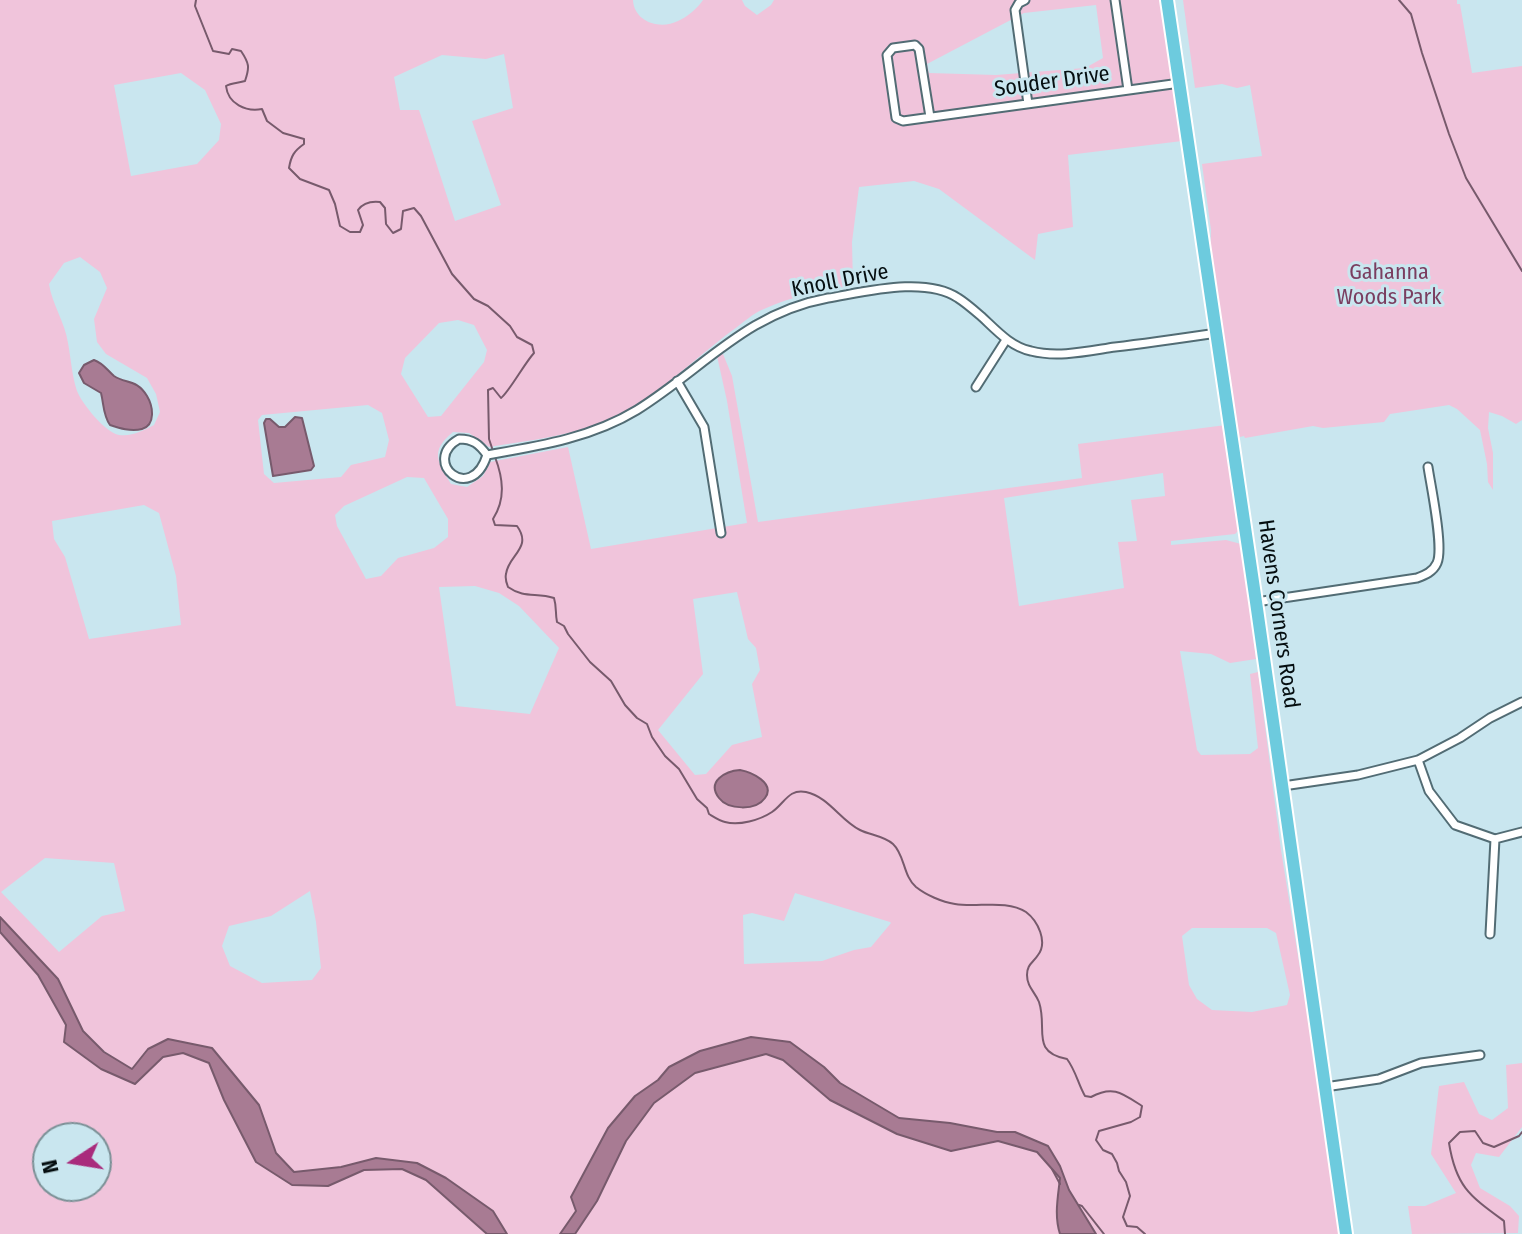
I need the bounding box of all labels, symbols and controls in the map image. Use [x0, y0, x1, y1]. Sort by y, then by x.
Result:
street label: Souder Drive [993, 61, 1111, 103]
street label: Knoll Drive [789, 259, 891, 303]
park label: Gahanna Woods Park [1337, 260, 1441, 312]
street label: Havens Corners Road [1252, 518, 1304, 710]
north arrow [32, 1122, 112, 1202]
text: N [35, 1157, 65, 1176]

